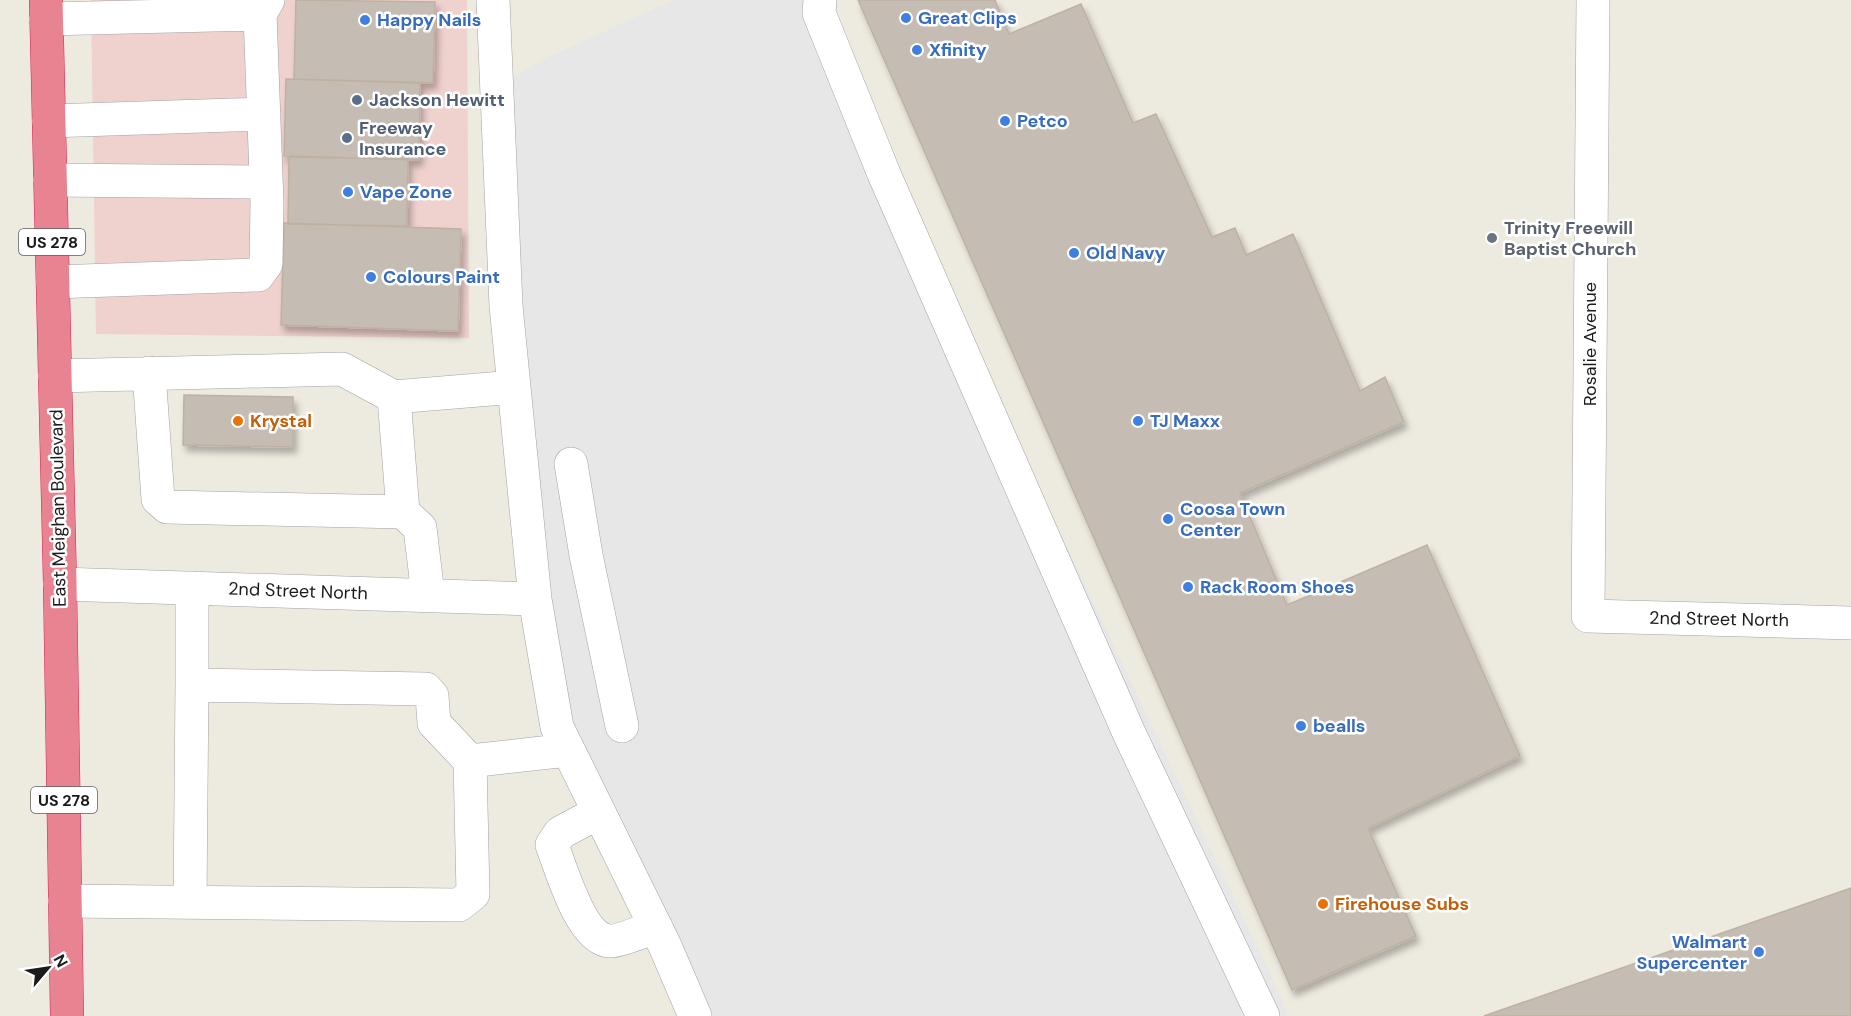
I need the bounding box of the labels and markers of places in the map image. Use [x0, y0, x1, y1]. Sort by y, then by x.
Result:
place label: Great Clips [918, 6, 1017, 30]
place label: Happy Nails [377, 8, 481, 32]
marker: Great Clips [899, 11, 913, 25]
marker: Happy Nails [358, 13, 372, 27]
place label: Xfinity [929, 38, 987, 62]
marker: Xfinity [910, 43, 924, 57]
place label: Jackson Hewitt [369, 88, 505, 112]
marker: Jackson Hewitt [350, 93, 364, 107]
place label: Petco [1017, 109, 1068, 133]
marker: Petco [998, 114, 1012, 128]
place label: Freeway Insurance [359, 116, 447, 161]
marker: Freeway Insurance [340, 131, 354, 145]
place label: Vape Zone [360, 180, 452, 204]
marker: Vape Zone [341, 185, 355, 199]
place label: Trinity Freewill Baptist Church [1504, 216, 1636, 261]
marker: Trinity Freewill Baptist Church [1485, 231, 1499, 245]
place label: Old Navy [1086, 241, 1166, 265]
marker: Old Navy [1067, 246, 1081, 260]
place label: Colours Paint [383, 265, 500, 289]
marker: Colours Paint [364, 270, 378, 284]
place label: Krystal [250, 409, 312, 433]
place label: TJ Maxx [1150, 409, 1220, 433]
marker: Krystal [231, 414, 245, 428]
marker: TJ Maxx [1131, 414, 1145, 428]
place label: Coosa Town Center [1180, 497, 1285, 542]
marker: Coosa Town Center [1161, 512, 1175, 526]
place label: Rack Room Shoes [1200, 575, 1354, 599]
marker: Rack Room Shoes [1181, 580, 1195, 594]
place label: bealls [1313, 714, 1365, 738]
marker: bealls [1294, 719, 1308, 733]
place label: Firehouse Subs [1335, 892, 1469, 916]
marker: Firehouse Subs [1316, 897, 1330, 911]
place label: Walmart Supercenter [1637, 930, 1747, 975]
marker: Walmart Supercenter [1752, 945, 1766, 959]

